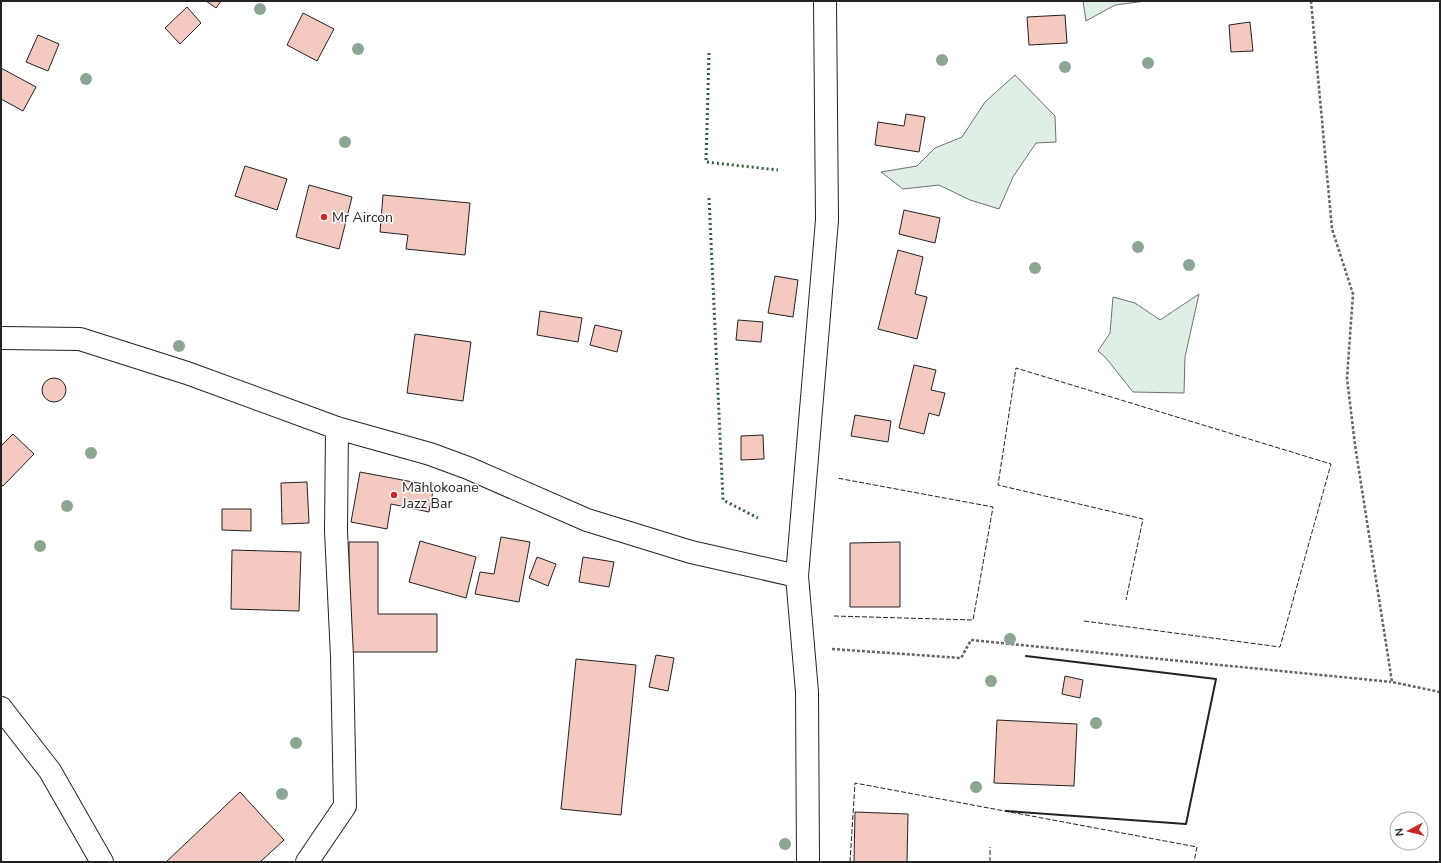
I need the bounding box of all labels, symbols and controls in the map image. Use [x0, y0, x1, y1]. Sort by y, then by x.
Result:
place label: Mr Aircon [332, 208, 393, 227]
marker: Mr Aircon [319, 212, 329, 222]
place label: Mahlokoane Jazz Bar [401, 478, 479, 513]
marker: Mahlokoane Jazz Bar [389, 490, 399, 500]
north arrow [1389, 811, 1429, 851]
text: N [1392, 827, 1408, 837]

